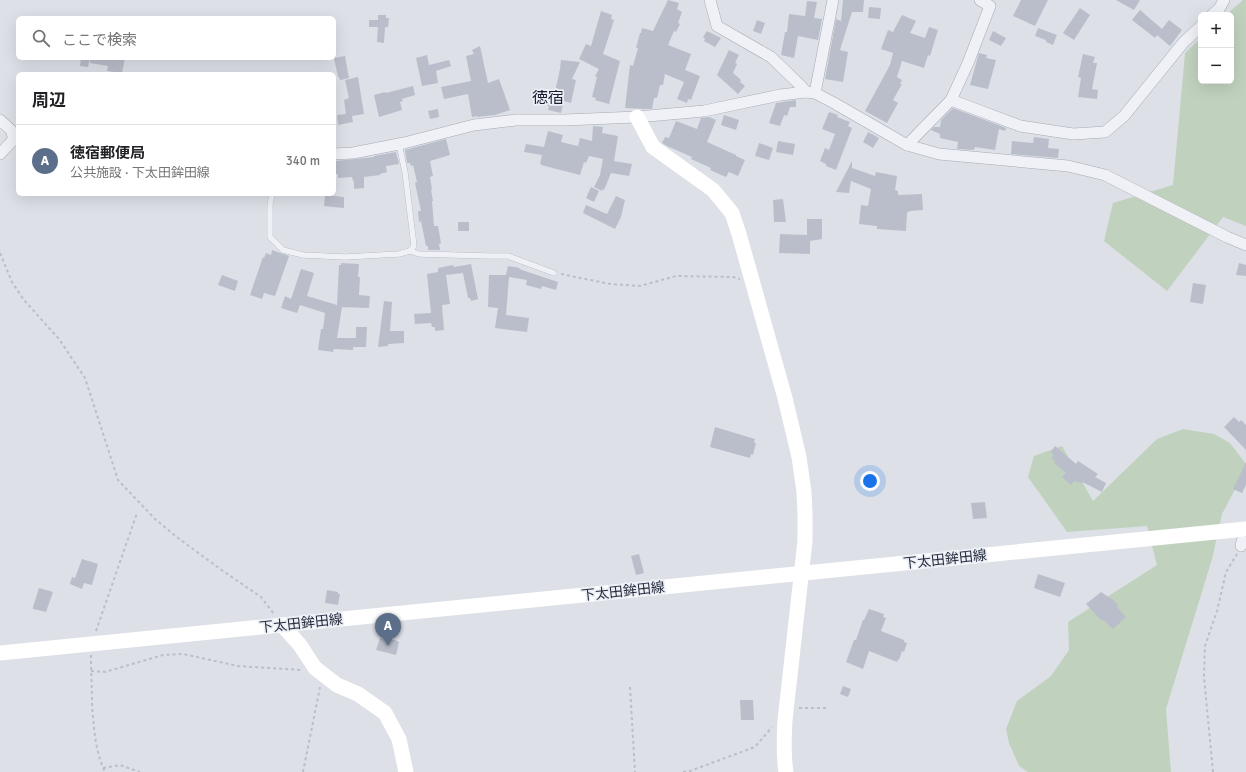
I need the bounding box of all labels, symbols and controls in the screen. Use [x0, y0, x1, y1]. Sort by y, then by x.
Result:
map controls [1198, 12, 1234, 84]
button: + [1198, 12, 1234, 48]
search box [16, 16, 336, 60]
icon: search [30, 27, 52, 49]
text: ここで検索 [62, 31, 137, 49]
button: − [1198, 48, 1234, 84]
district label: 徳宿 [532, 88, 564, 108]
text: 周辺 [32, 90, 66, 111]
text: 徳宿郵便局 [70, 144, 145, 162]
text: A [41, 153, 49, 169]
text: 340 m [286, 153, 320, 169]
text: 公共施設 · 下太田鉾田線 [70, 165, 210, 181]
your location [860, 471, 880, 491]
street label: 下太田鉾田線 [902, 547, 988, 572]
street label: 下太田鉾田線 [580, 579, 666, 604]
street label: 下太田鉾田線 [258, 611, 344, 636]
pin: A [375, 613, 401, 646]

